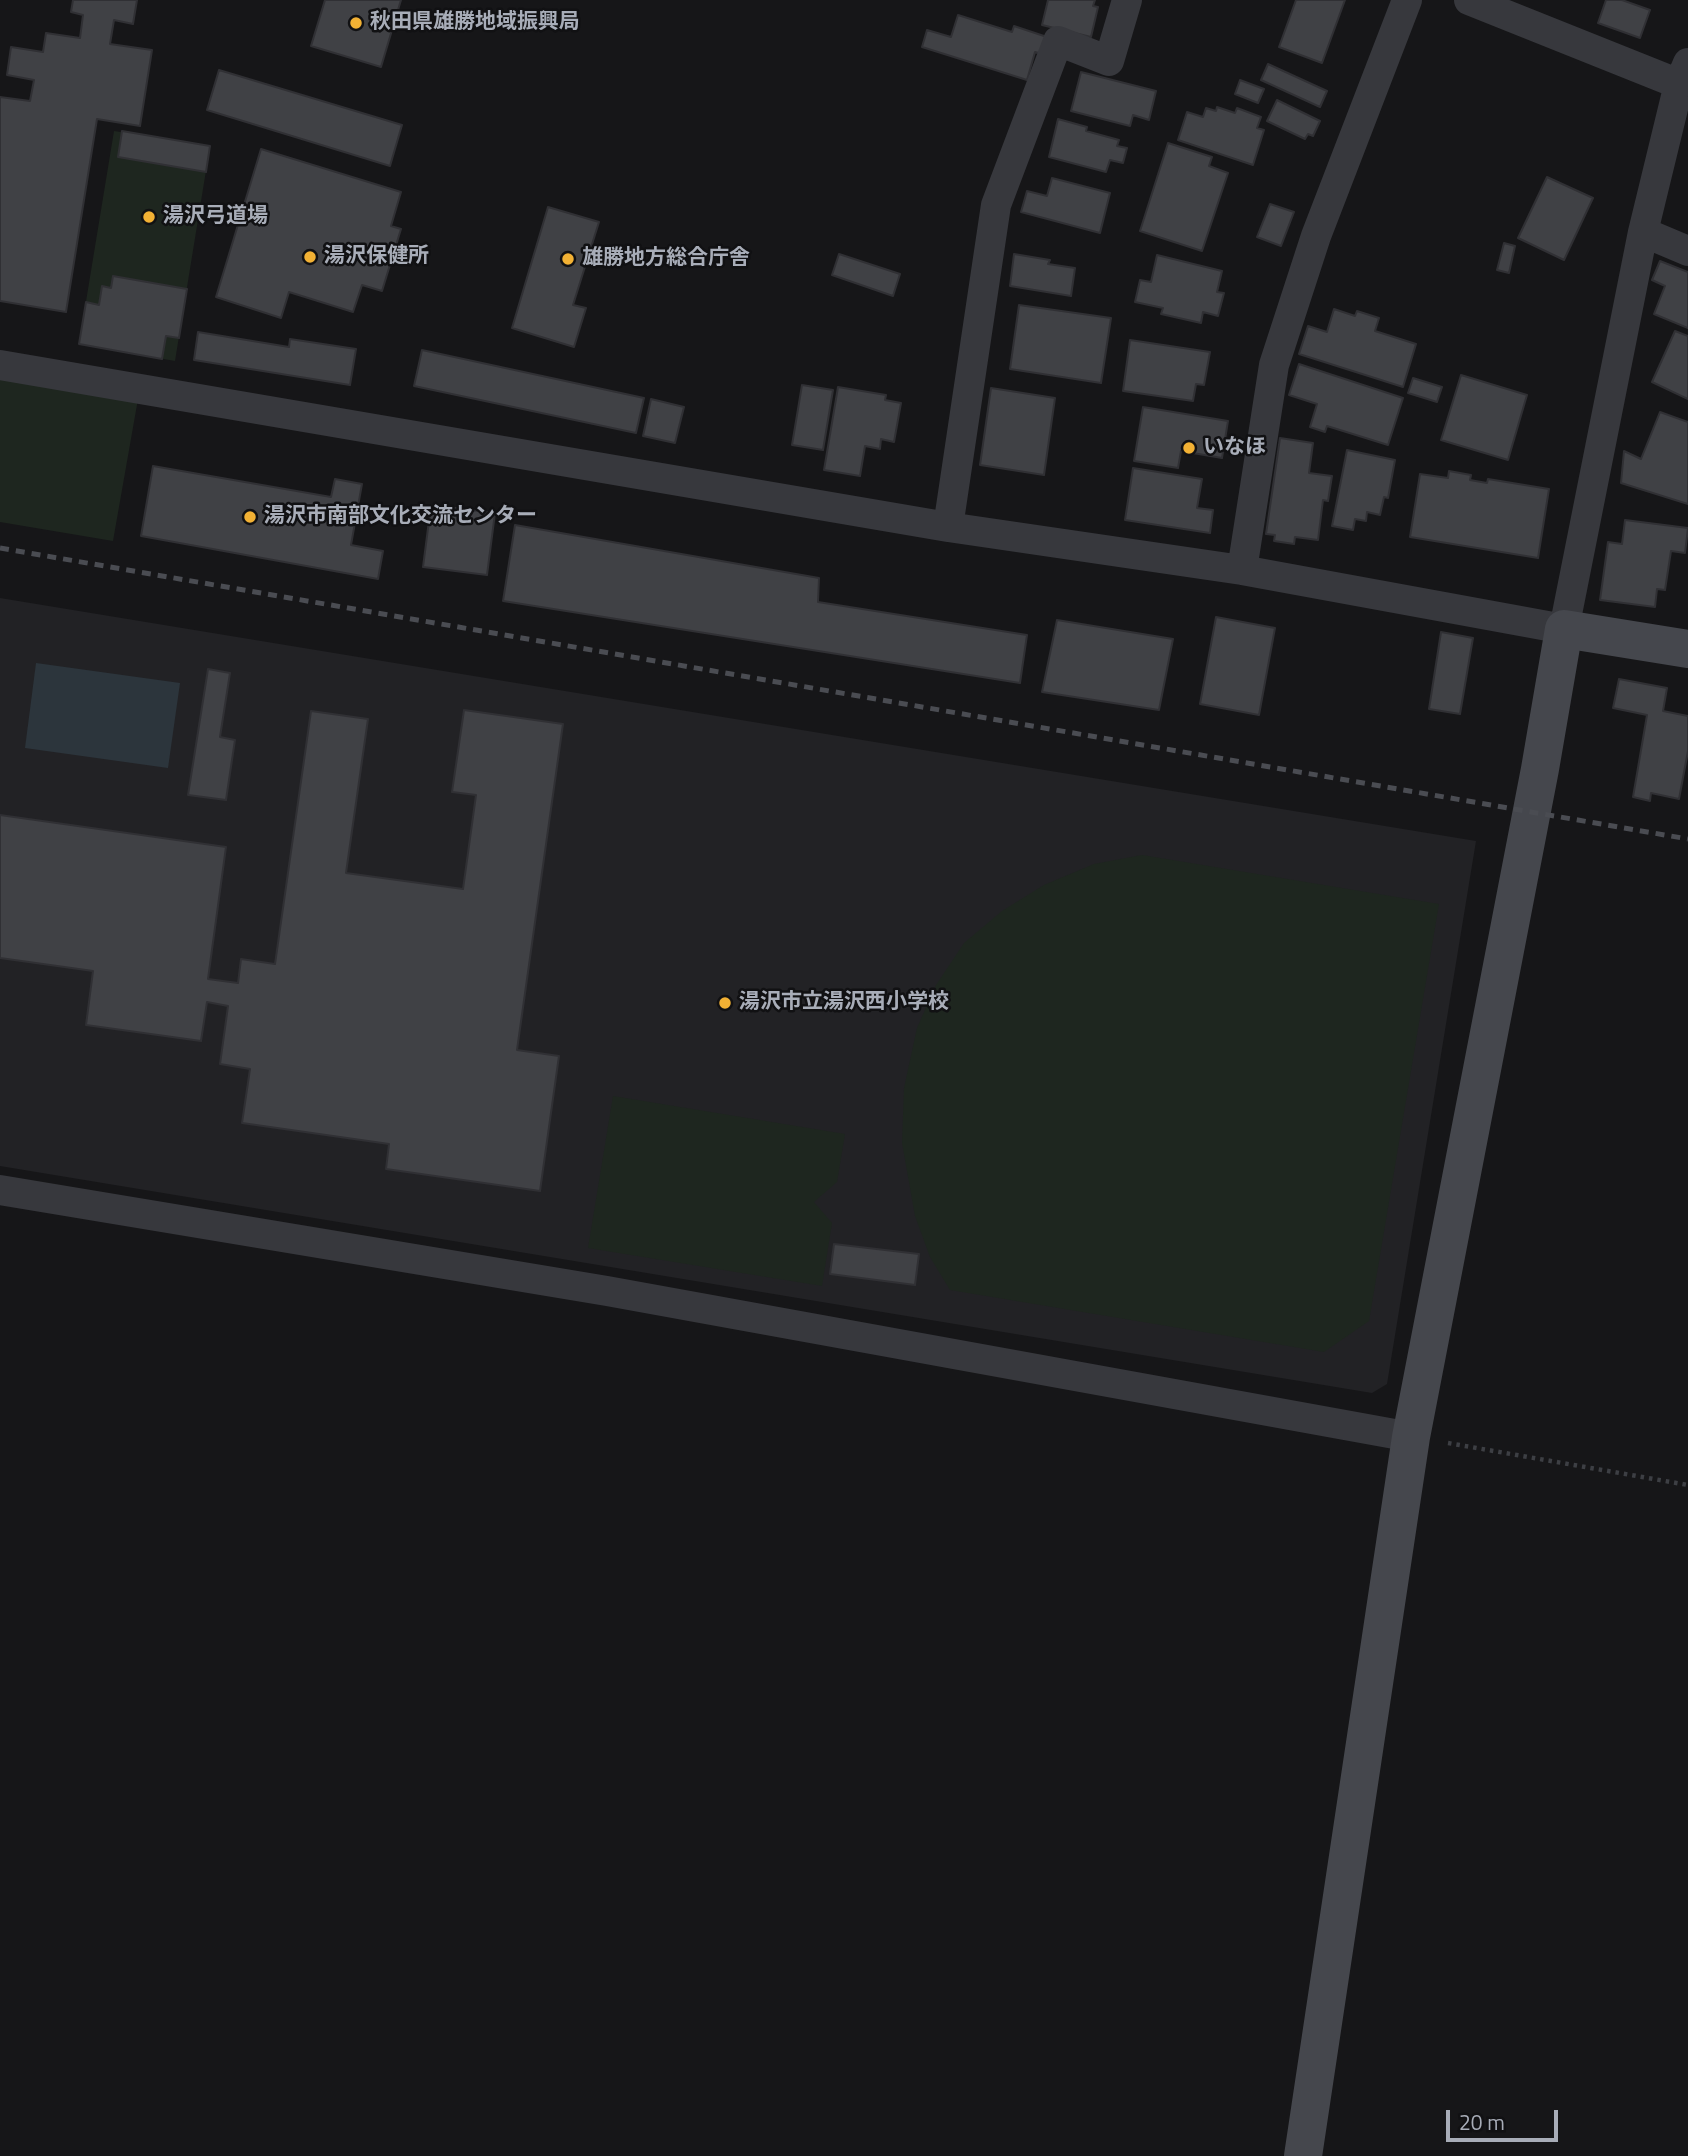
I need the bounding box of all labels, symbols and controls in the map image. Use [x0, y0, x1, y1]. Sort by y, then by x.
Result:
place label: 秋田県雄勝地域振興局 [370, 10, 580, 36]
marker: 秋田県雄勝地域振興局 [348, 15, 364, 31]
place label: 湯沢弓道場 [163, 204, 268, 230]
marker: 湯沢弓道場 [141, 209, 157, 225]
place label: 湯沢保健所 [324, 244, 429, 270]
place label: 雄勝地方総合庁舎 [582, 246, 750, 272]
marker: 湯沢保健所 [302, 249, 318, 265]
marker: 雄勝地方総合庁舎 [560, 251, 576, 267]
place label: いなほ [1203, 435, 1266, 461]
marker: いなほ [1181, 440, 1197, 456]
place label: 湯沢市南部文化交流センター [264, 504, 537, 530]
marker: 湯沢市南部文化交流センター [242, 509, 258, 525]
place label: 湯沢市立湯沢西小学校 [739, 990, 949, 1016]
marker: 湯沢市立湯沢西小学校 [717, 995, 733, 1011]
scale bar [1450, 2096, 1562, 2140]
text: 20 m [1459, 2106, 1505, 2138]

